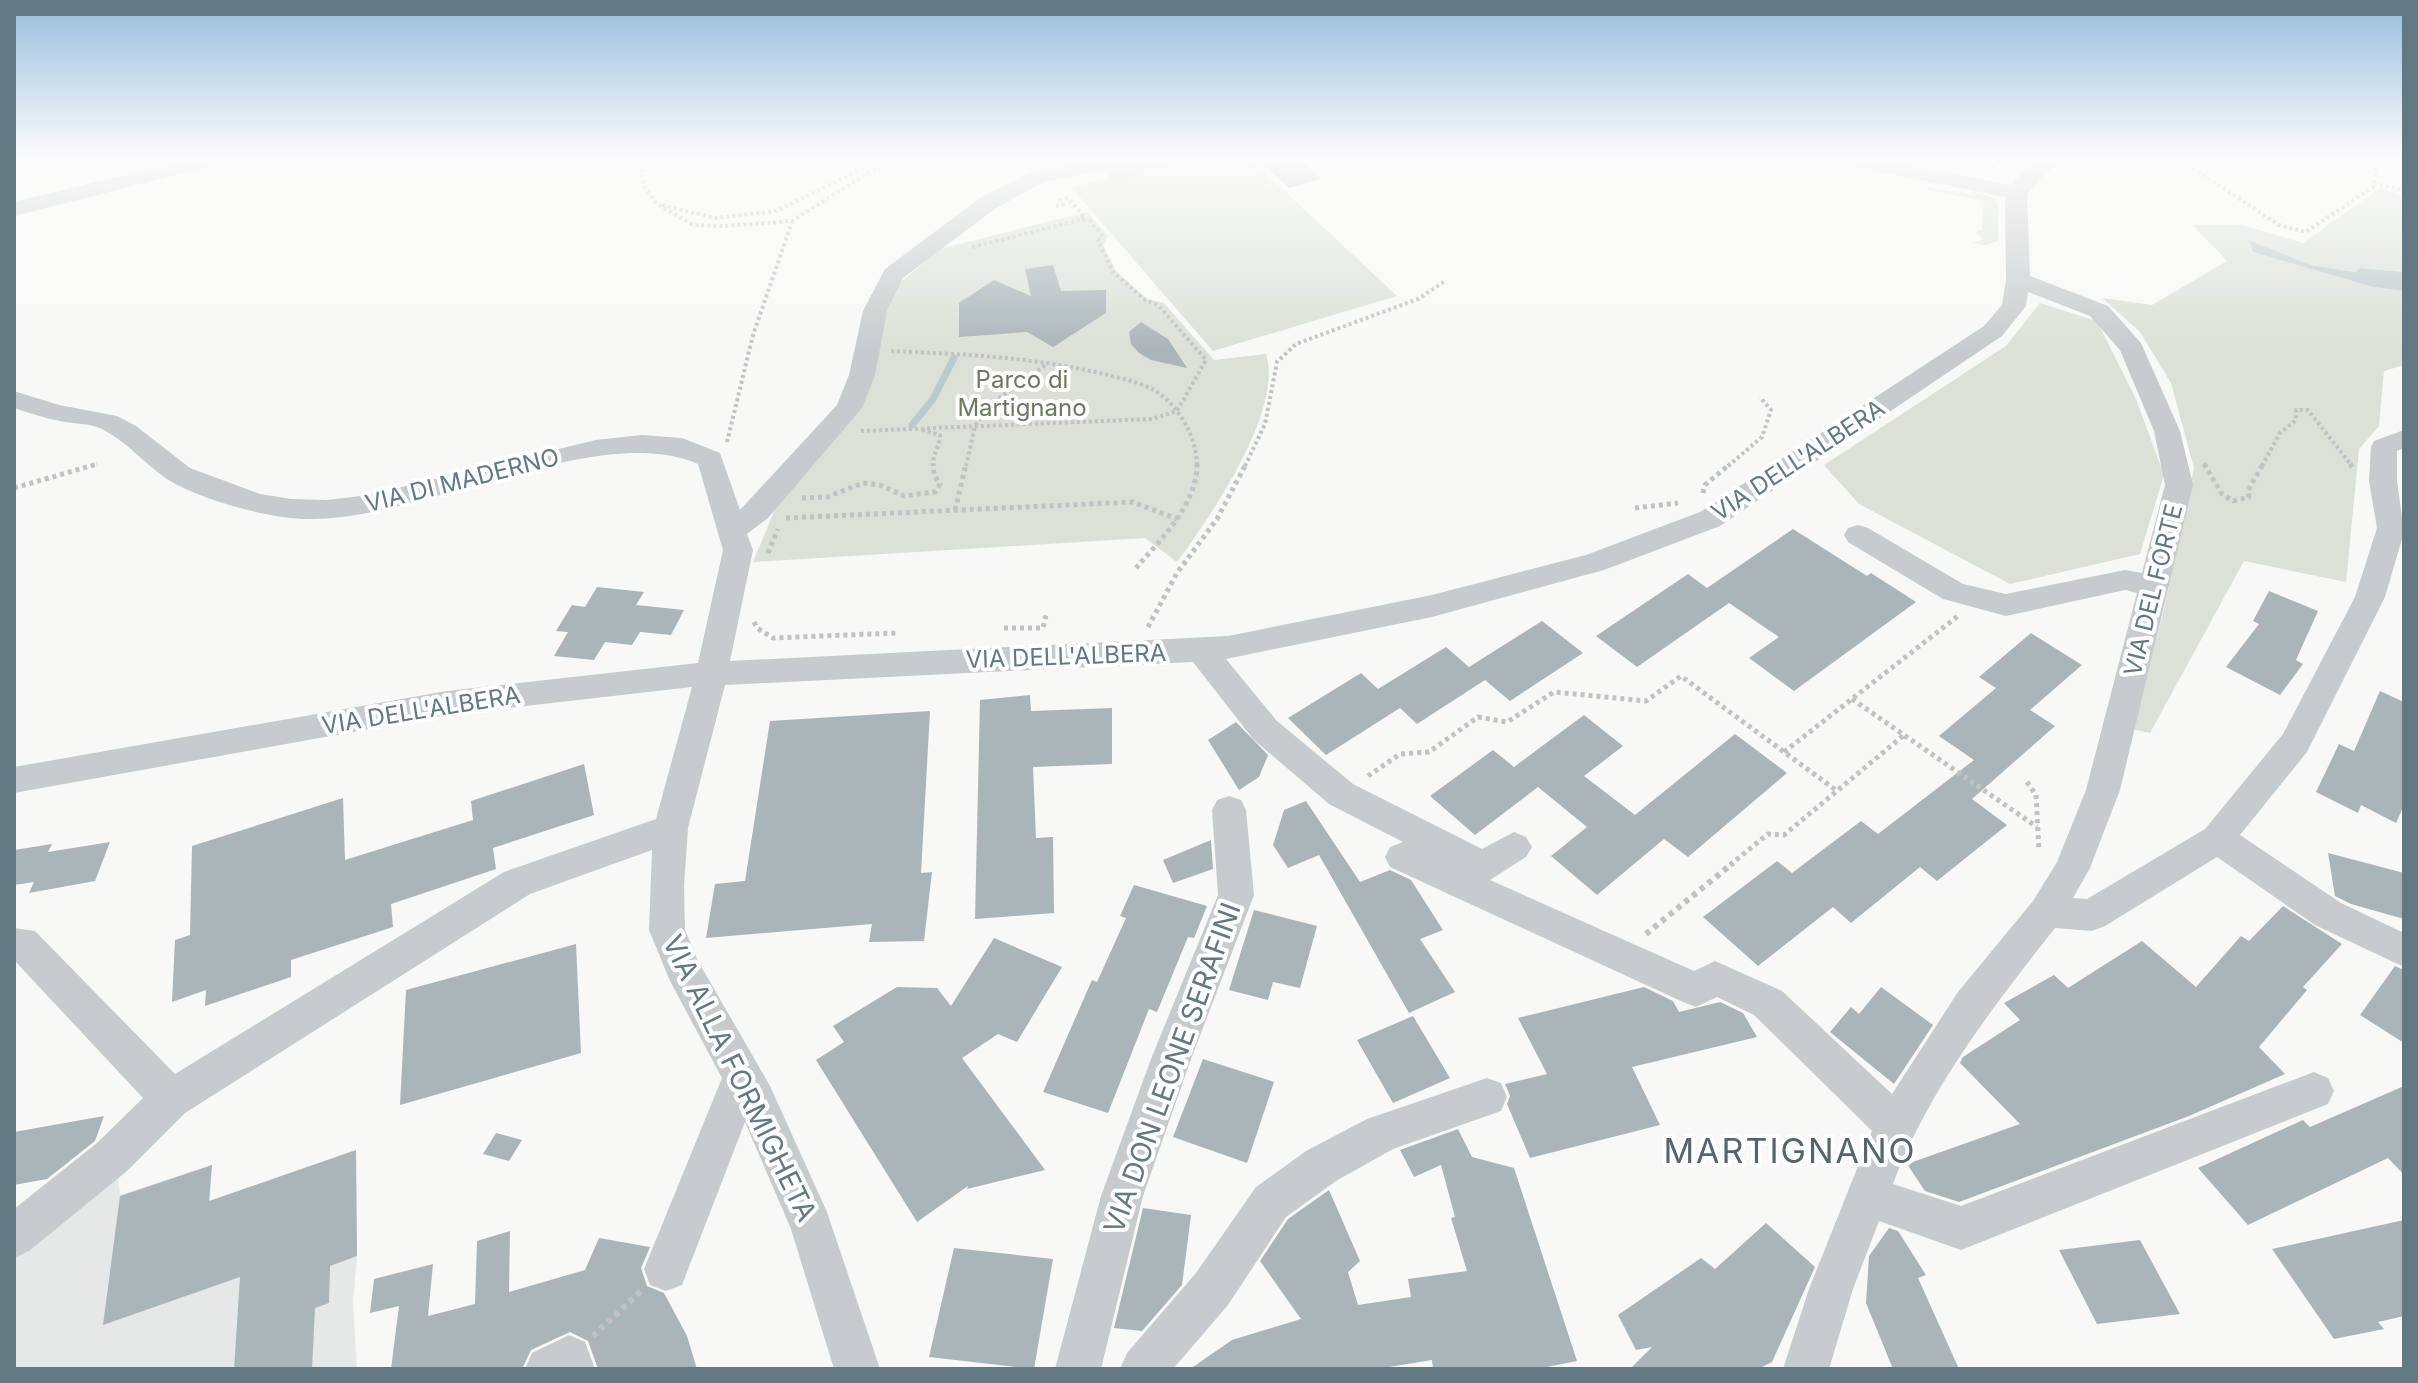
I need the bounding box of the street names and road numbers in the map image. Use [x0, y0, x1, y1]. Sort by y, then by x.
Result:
street label: VIA DELL'ALBERA [1706, 393, 1890, 527]
street label: VIA DI MADERNO [362, 442, 562, 518]
street label: VIA DEL FORTE [2118, 501, 2188, 679]
street label: VIA DELL'ALBERA [965, 638, 1167, 674]
street label: VIA DELL'ALBERA [320, 680, 522, 740]
street label: VIA DON LEONE SERAFINI [1096, 898, 1248, 1238]
street label: VIA ALLA FORMIGHETA [656, 929, 824, 1227]

